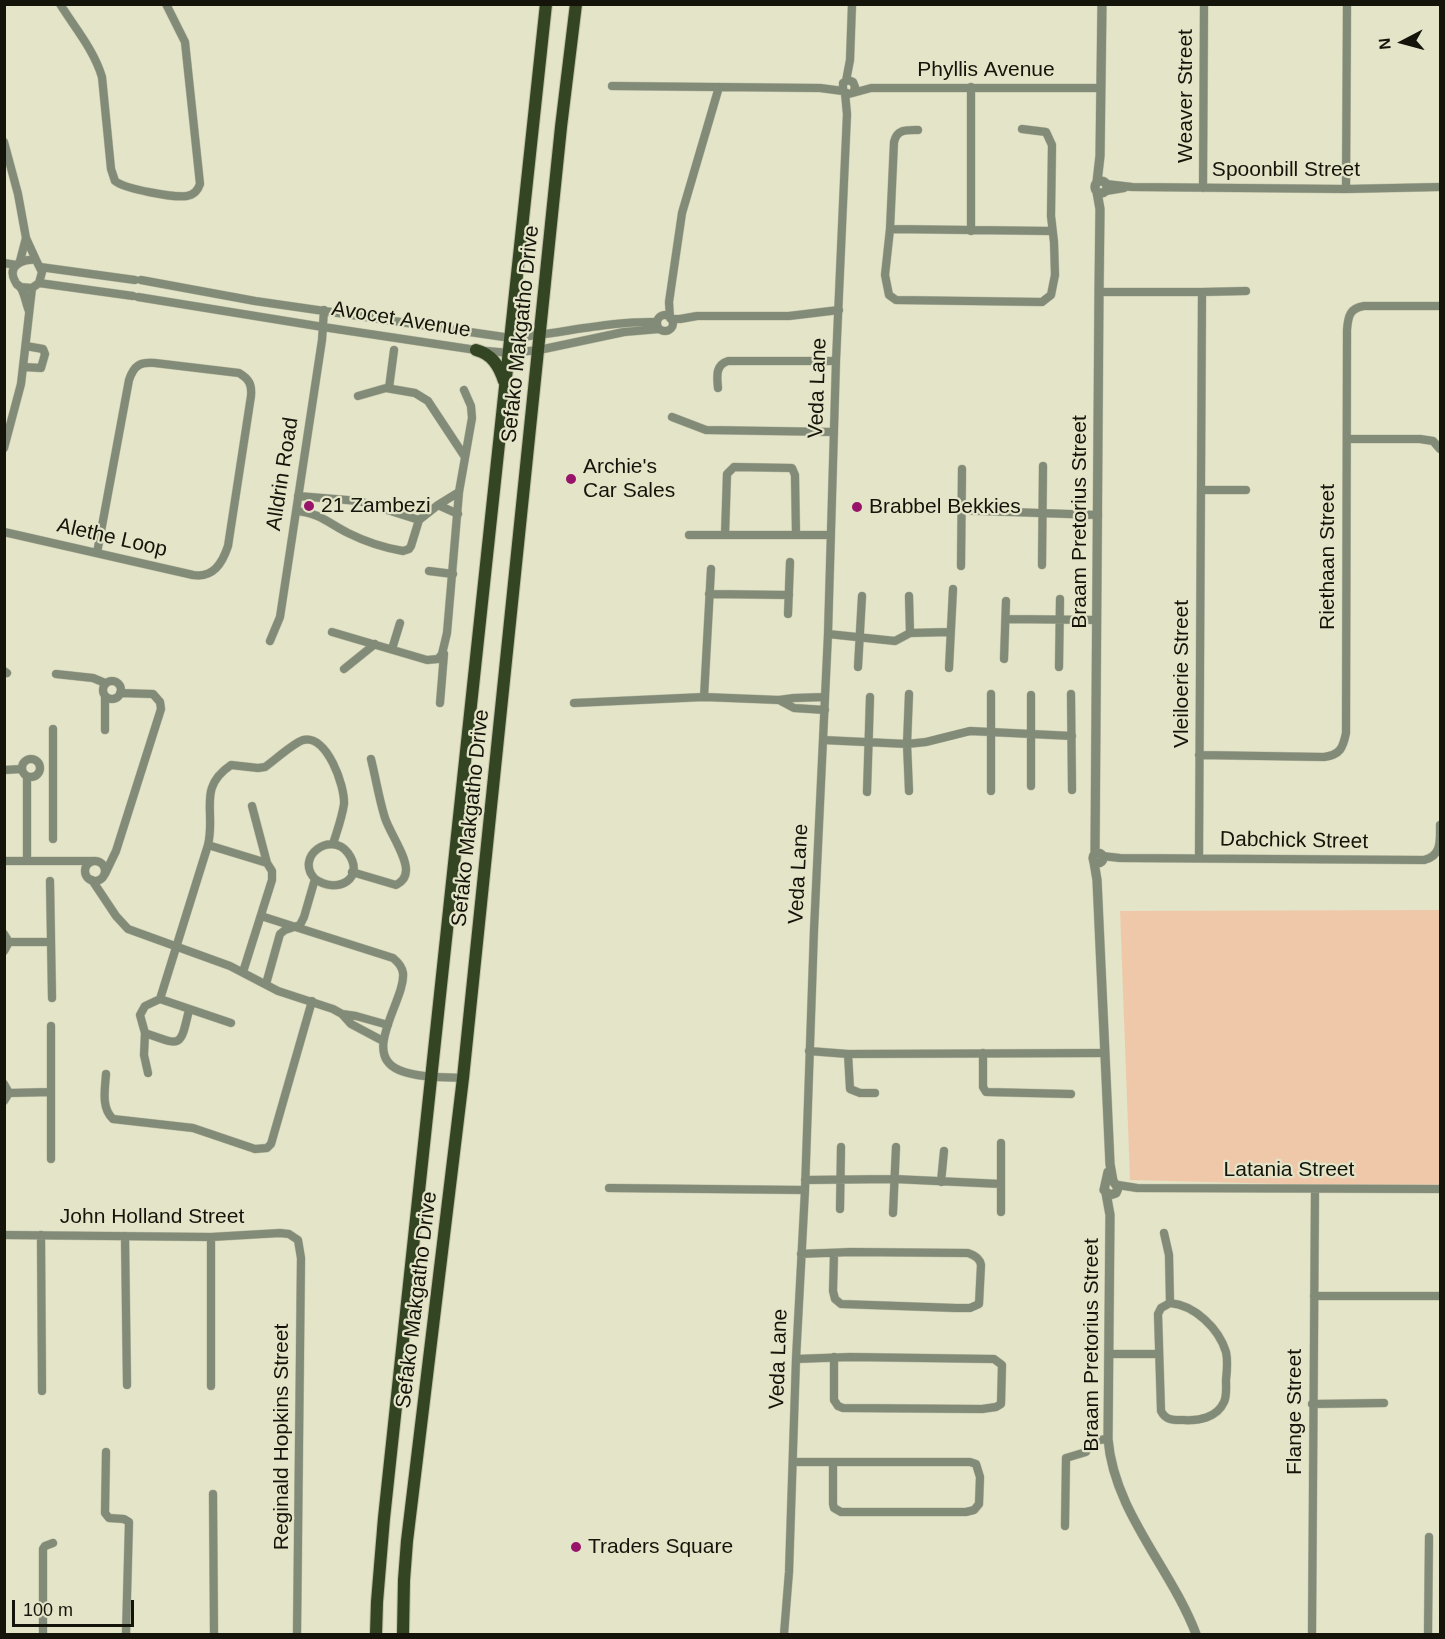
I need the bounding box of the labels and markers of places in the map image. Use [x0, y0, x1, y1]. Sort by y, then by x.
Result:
place label: Archie's Car Sales [583, 454, 675, 504]
marker: Archie's Car Sales [564, 472, 578, 486]
place label: 21 Zambezi [321, 493, 431, 519]
place label: Brabbel Bekkies [869, 494, 1021, 520]
marker: 21 Zambezi [302, 499, 316, 513]
marker: Brabbel Bekkies [850, 500, 864, 514]
place label: Traders Square [588, 1534, 733, 1560]
marker: Traders Square [569, 1540, 583, 1554]

